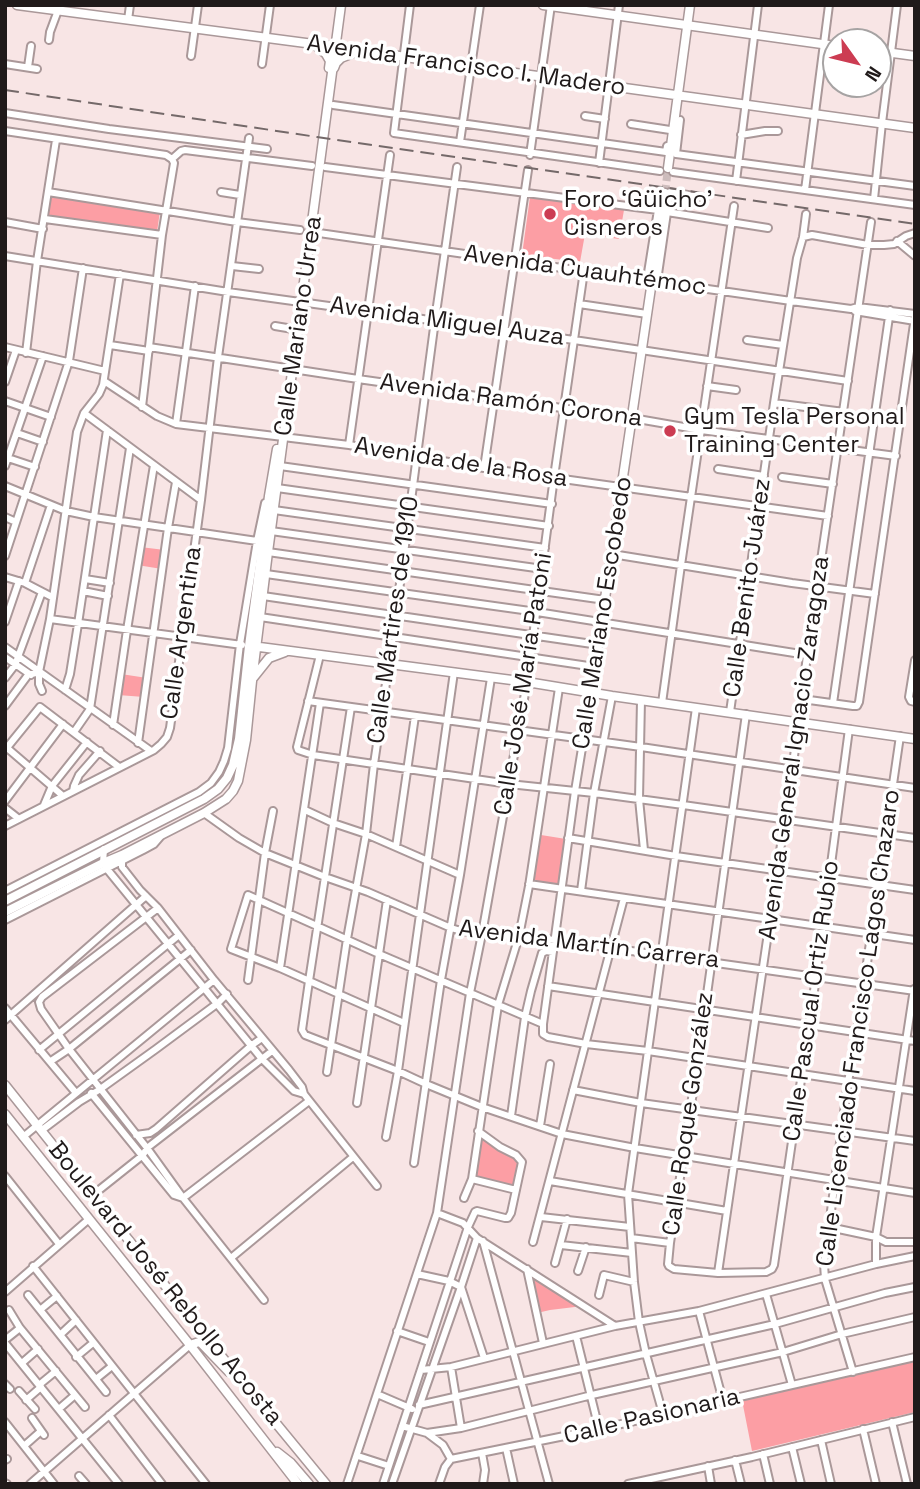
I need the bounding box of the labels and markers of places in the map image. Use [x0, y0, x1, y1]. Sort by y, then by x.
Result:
place label: Foro ‘Güicho’ Cisneros [564, 186, 713, 242]
marker: Foro ‘Güicho’ Cisneros [542, 206, 558, 222]
place label: Gym Tesla Personal Training Center [684, 403, 905, 459]
marker: Gym Tesla Personal Training Center [662, 423, 678, 439]

